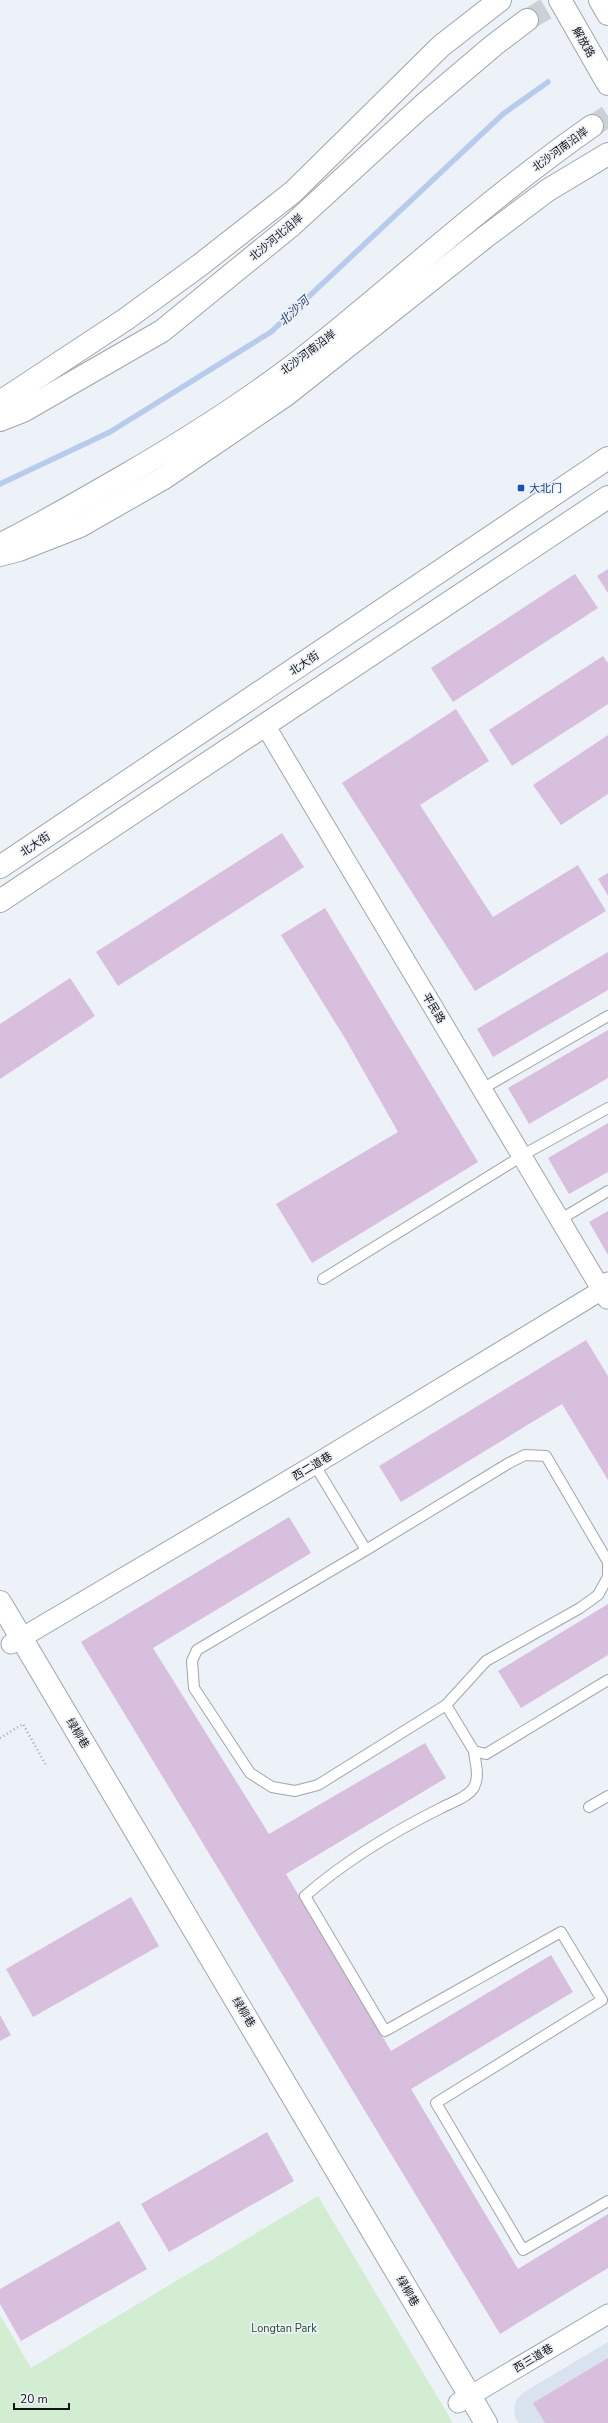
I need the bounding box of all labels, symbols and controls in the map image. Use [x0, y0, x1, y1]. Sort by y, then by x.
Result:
street label: 解放路 [569, 24, 598, 60]
street label: 北沙河南沿岸 [529, 124, 591, 175]
street label: 北沙河北沿岸 [246, 210, 306, 264]
water label: 北沙河 [275, 292, 314, 329]
street label: 北沙河南沿岸 [277, 327, 339, 378]
place label: 大北门 [529, 481, 562, 496]
marker: 大北门 [516, 483, 526, 493]
street label: 北大街 [286, 648, 322, 679]
street label: 北大街 [17, 829, 53, 860]
street label: 平民路 [419, 990, 448, 1026]
street label: 西二道巷 [290, 1449, 335, 1484]
street label: 绿柳巷 [63, 1715, 92, 1751]
street label: 绿柳巷 [229, 1994, 258, 2030]
street label: 绿柳巷 [393, 2273, 422, 2309]
park label: Longtan Park [251, 2321, 317, 2336]
street label: 西三道巷 [511, 2341, 556, 2376]
scale bar [14, 2385, 69, 2411]
text: 20 m [20, 2391, 48, 2407]

